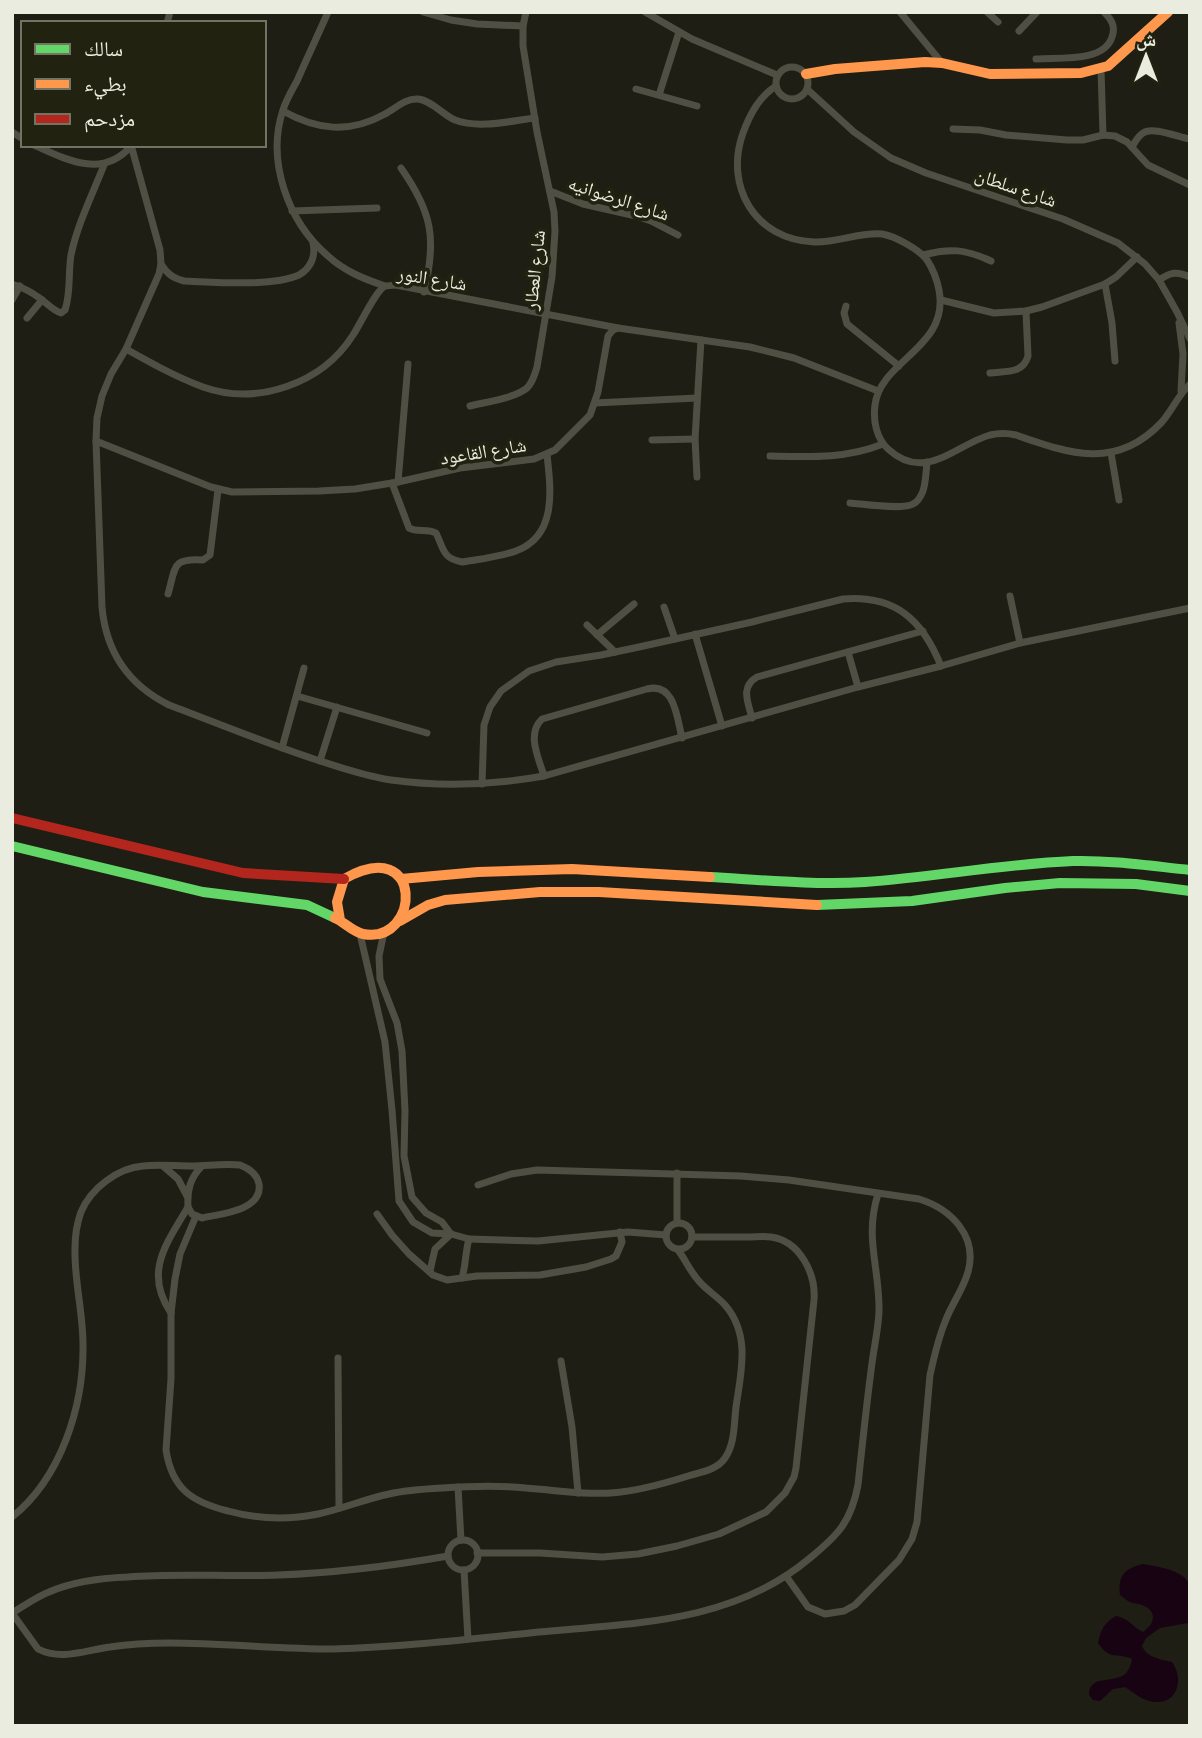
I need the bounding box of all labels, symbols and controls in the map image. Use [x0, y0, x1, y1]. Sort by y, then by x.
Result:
legend [21, 21, 266, 147]
north arrow [1111, 21, 1181, 91]
text: ش [1136, 27, 1156, 51]
text: سالك [84, 35, 123, 60]
text: بطيء [84, 70, 127, 100]
text: مزدحم [84, 105, 135, 133]
street label: شارع سلطان [972, 162, 1060, 212]
street label: شارع الرضوانيه [565, 170, 673, 226]
street label: شارع العطار [518, 229, 550, 312]
street label: شارع النور [395, 261, 468, 295]
street label: شارع القاعود [438, 432, 528, 470]

